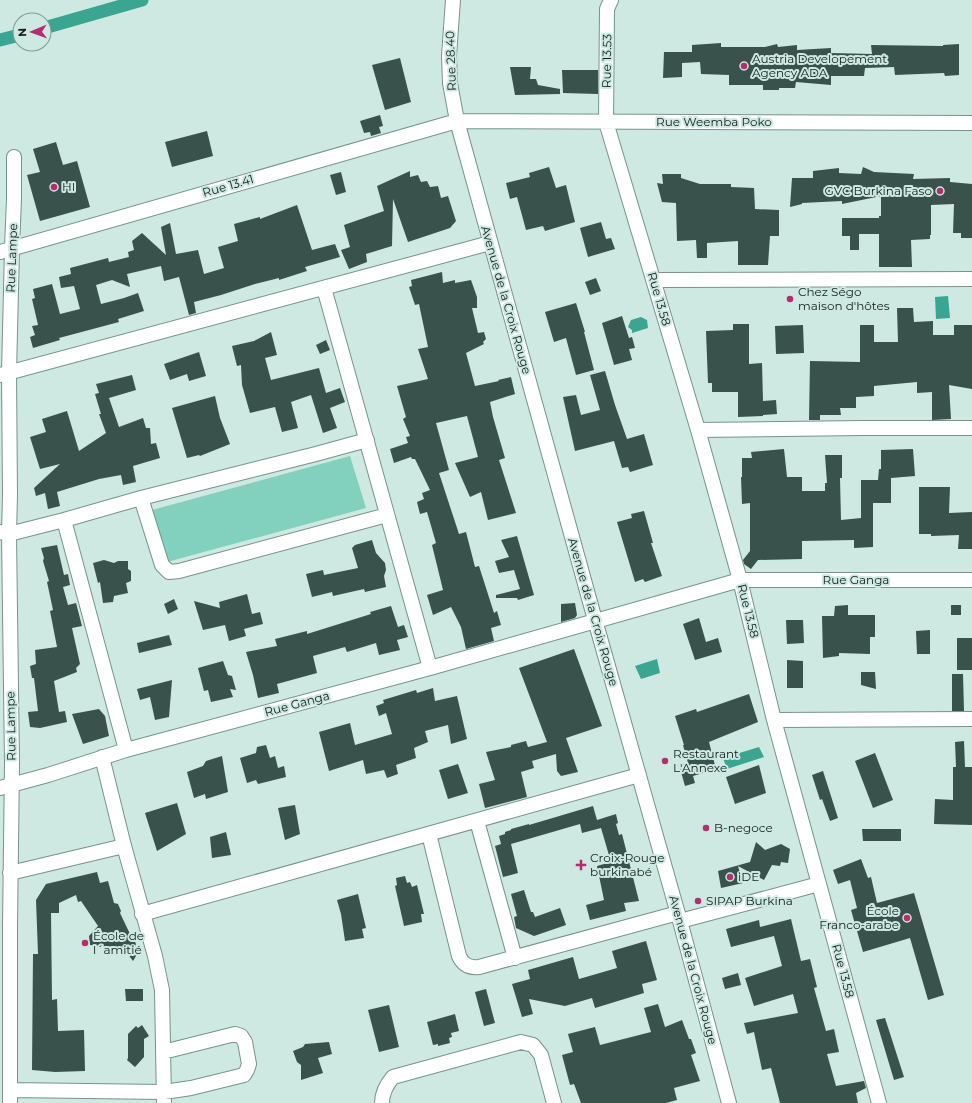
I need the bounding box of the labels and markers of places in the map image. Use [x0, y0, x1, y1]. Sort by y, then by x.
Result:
place label: Austria Developement Agency ADA [752, 51, 887, 80]
marker: Austria Developement Agency ADA [739, 61, 749, 71]
place label: HI [62, 179, 75, 194]
marker: HI [49, 182, 59, 192]
place label: GVC Burkina Faso [825, 183, 932, 198]
marker: GVC Burkina Faso [935, 186, 945, 196]
place label: Chez Ségo maison d'hôtes [798, 284, 890, 313]
marker: Chez Ségo maison d'hôtes [785, 294, 795, 304]
place label: Restaurant L'Annexe [673, 746, 739, 775]
marker: Restaurant L'Annexe [660, 756, 670, 766]
place label: B-negoce [714, 820, 773, 835]
marker: B-negoce [701, 823, 711, 833]
place label: Croix-Rouge burkinabé [590, 850, 664, 879]
marker: Croix-Rouge burkinabé [575, 859, 587, 871]
place label: iDE [738, 869, 759, 884]
marker: iDE [725, 872, 735, 882]
place label: SIPAP Burkina [706, 893, 793, 908]
marker: SIPAP Burkina [693, 896, 703, 906]
place label: École Franco-arabe [819, 903, 899, 932]
marker: École Franco-arabe [902, 913, 912, 923]
place label: École de l´amitié [93, 928, 144, 957]
marker: École de l´amitié [80, 938, 90, 948]

